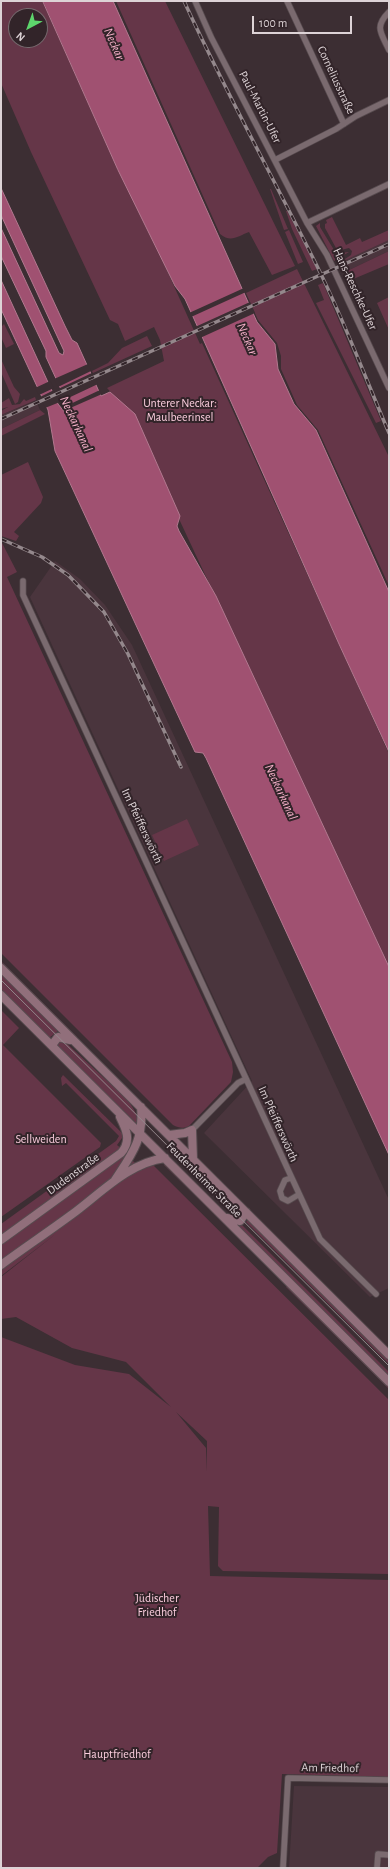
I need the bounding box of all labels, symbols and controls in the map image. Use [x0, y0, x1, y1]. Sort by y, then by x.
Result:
north arrow [8, 8, 48, 48]
scale bar [254, 8, 354, 34]
text: 100 m [259, 17, 287, 29]
water label: Neckar [100, 26, 128, 62]
text: N [14, 30, 27, 43]
street label: Corneliusstraße [314, 44, 358, 116]
street label: Paul-Martin-Ufer [236, 68, 284, 146]
street label: Hans-Reschke-Ufer [330, 246, 380, 332]
water label: Neckar [233, 321, 261, 357]
water label: Neckarkanal [56, 394, 96, 454]
park label: Unterer Neckar: Maulbeerinsel [143, 396, 217, 424]
water label: Neckarkanal [261, 762, 301, 822]
street label: Im Pfeifferswörth [118, 786, 166, 866]
street label: Im Pfeifferswörth [255, 1084, 301, 1164]
park label: Sellweiden [15, 1132, 67, 1146]
street label: Feudenheimer Straße [163, 1139, 245, 1221]
street label: Dudenstraße [44, 1150, 102, 1198]
park label: Jüdischer Friedhof [135, 1591, 179, 1619]
park label: Hauptfriedhof [83, 1747, 151, 1761]
street label: Am Friedhof [301, 1760, 359, 1776]

